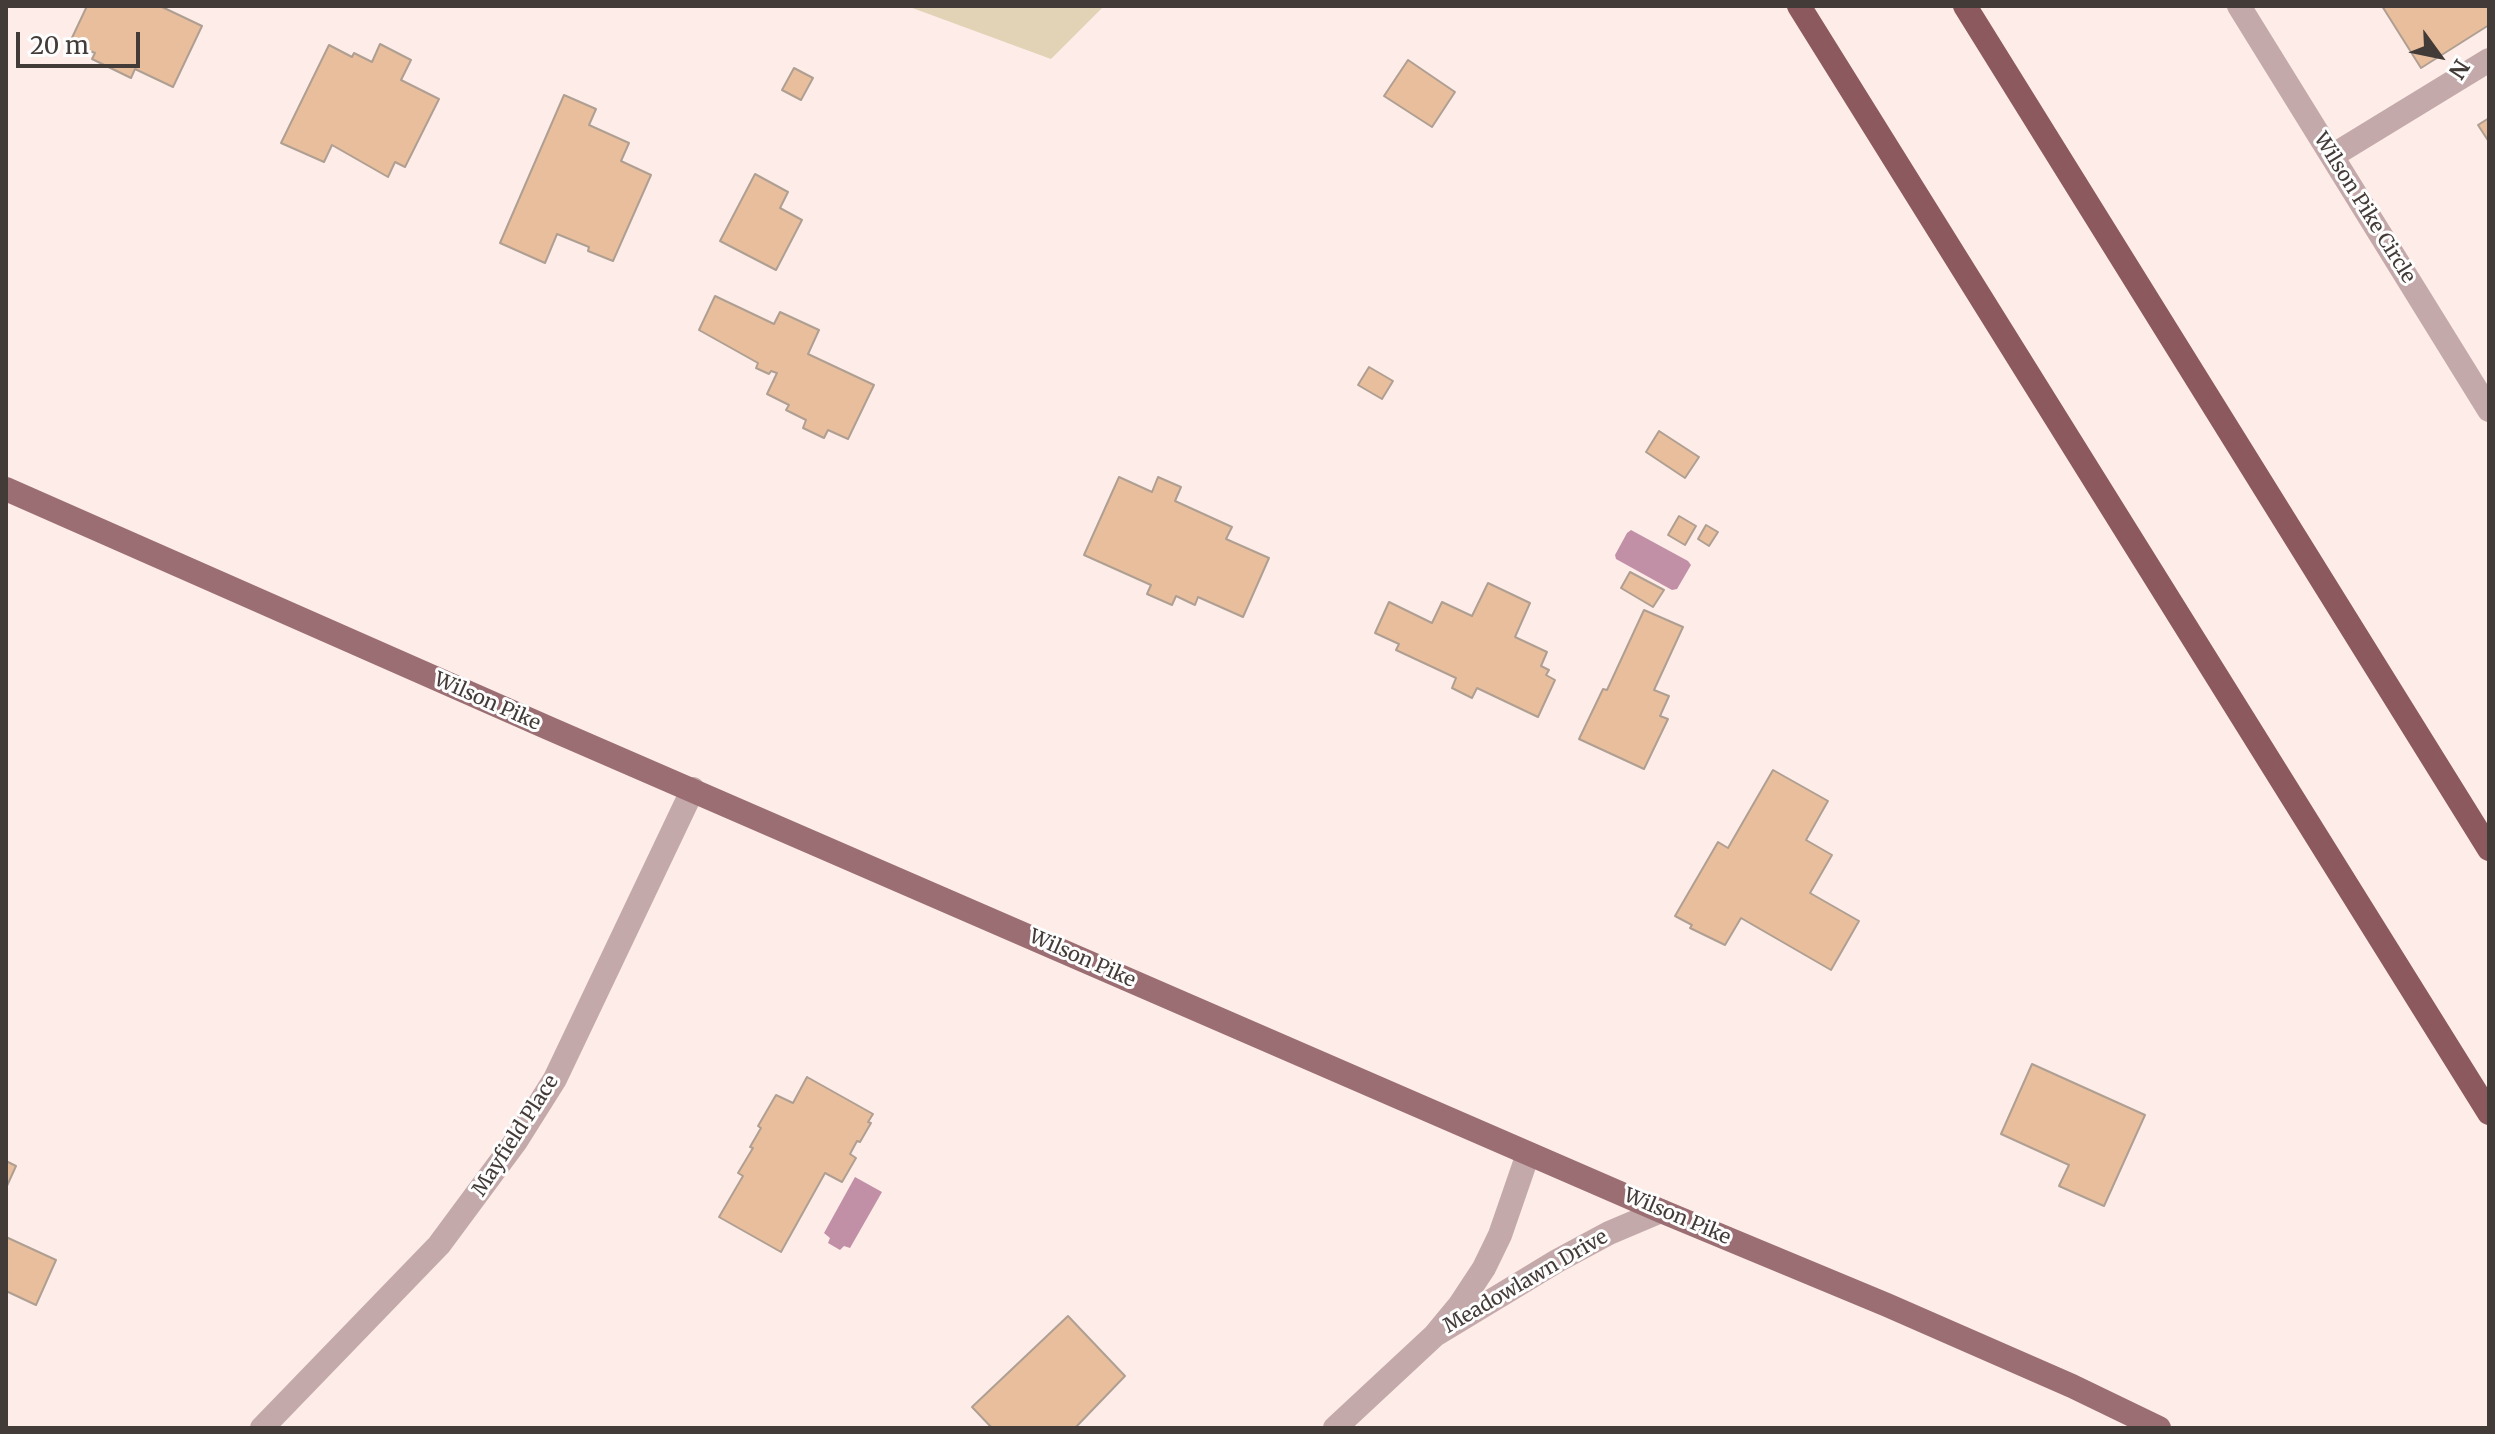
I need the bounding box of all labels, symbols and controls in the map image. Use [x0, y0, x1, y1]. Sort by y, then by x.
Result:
scale bar [20, 16, 144, 66]
north arrow [2399, 16, 2479, 96]
text: 20 m [30, 30, 89, 61]
text: N [2443, 54, 2476, 84]
street label: Wilson Pike Circle [2308, 128, 2420, 288]
street label: Wilson Pike [430, 668, 544, 736]
street label: Wilson Pike [1025, 925, 1139, 993]
street label: Mayfield Place [468, 1071, 564, 1201]
street label: Wilson Pike [1620, 1184, 1734, 1250]
street label: Meadowlawn Drive [1440, 1225, 1612, 1339]

